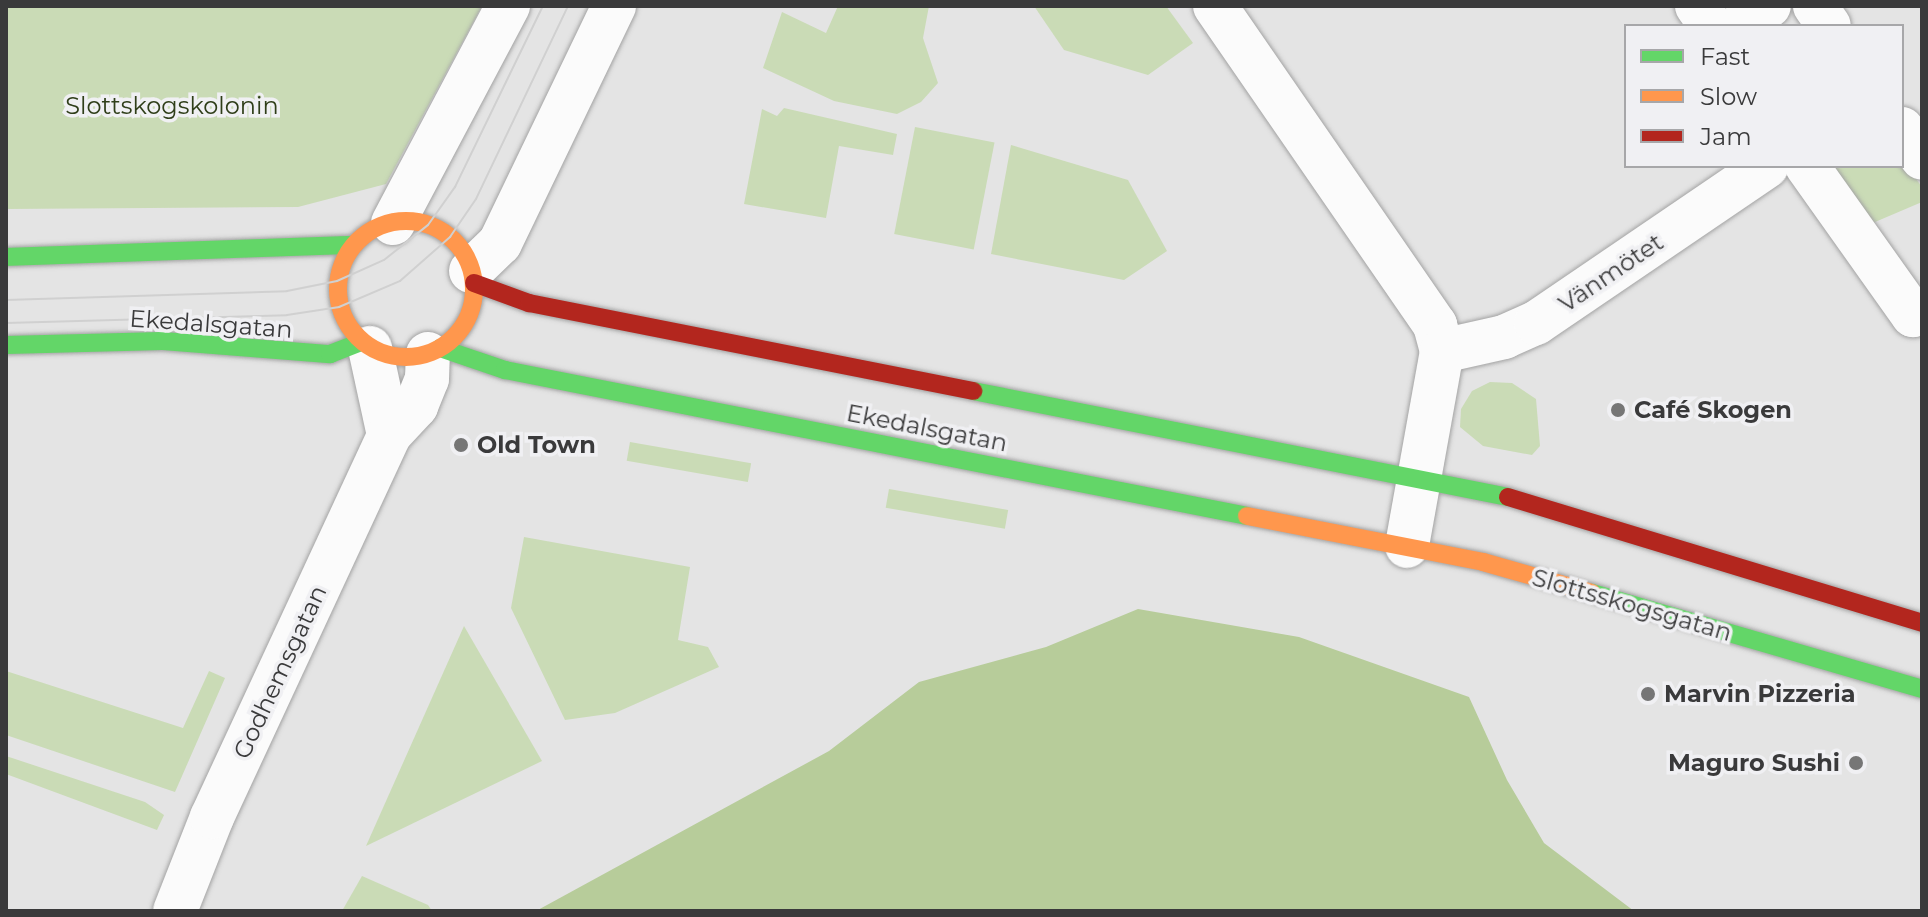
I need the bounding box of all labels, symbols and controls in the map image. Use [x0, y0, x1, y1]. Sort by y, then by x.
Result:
legend [1624, 24, 1904, 168]
text: Fast [1700, 42, 1750, 71]
text: Slow [1700, 82, 1757, 111]
park label: Slottskogskolonin [65, 92, 279, 120]
text: Jam [1700, 122, 1752, 151]
street label: Vänmötet [1553, 228, 1669, 318]
street label: Ekedalsgatan [129, 304, 293, 344]
place label: Café Skogen [1634, 396, 1792, 424]
street label: Ekedalsgatan [844, 398, 1010, 458]
marker: Café Skogen [1609, 401, 1627, 419]
place label: Old Town [477, 431, 596, 459]
marker: Old Town [452, 436, 470, 454]
street label: Slottsskogsgatan [1529, 563, 1735, 647]
street label: Godhemsgatan [227, 581, 333, 763]
place label: Marvin Pizzeria [1664, 680, 1856, 708]
marker: Marvin Pizzeria [1639, 685, 1657, 703]
place label: Maguro Sushi [1668, 749, 1840, 777]
marker: Maguro Sushi [1847, 754, 1865, 772]

